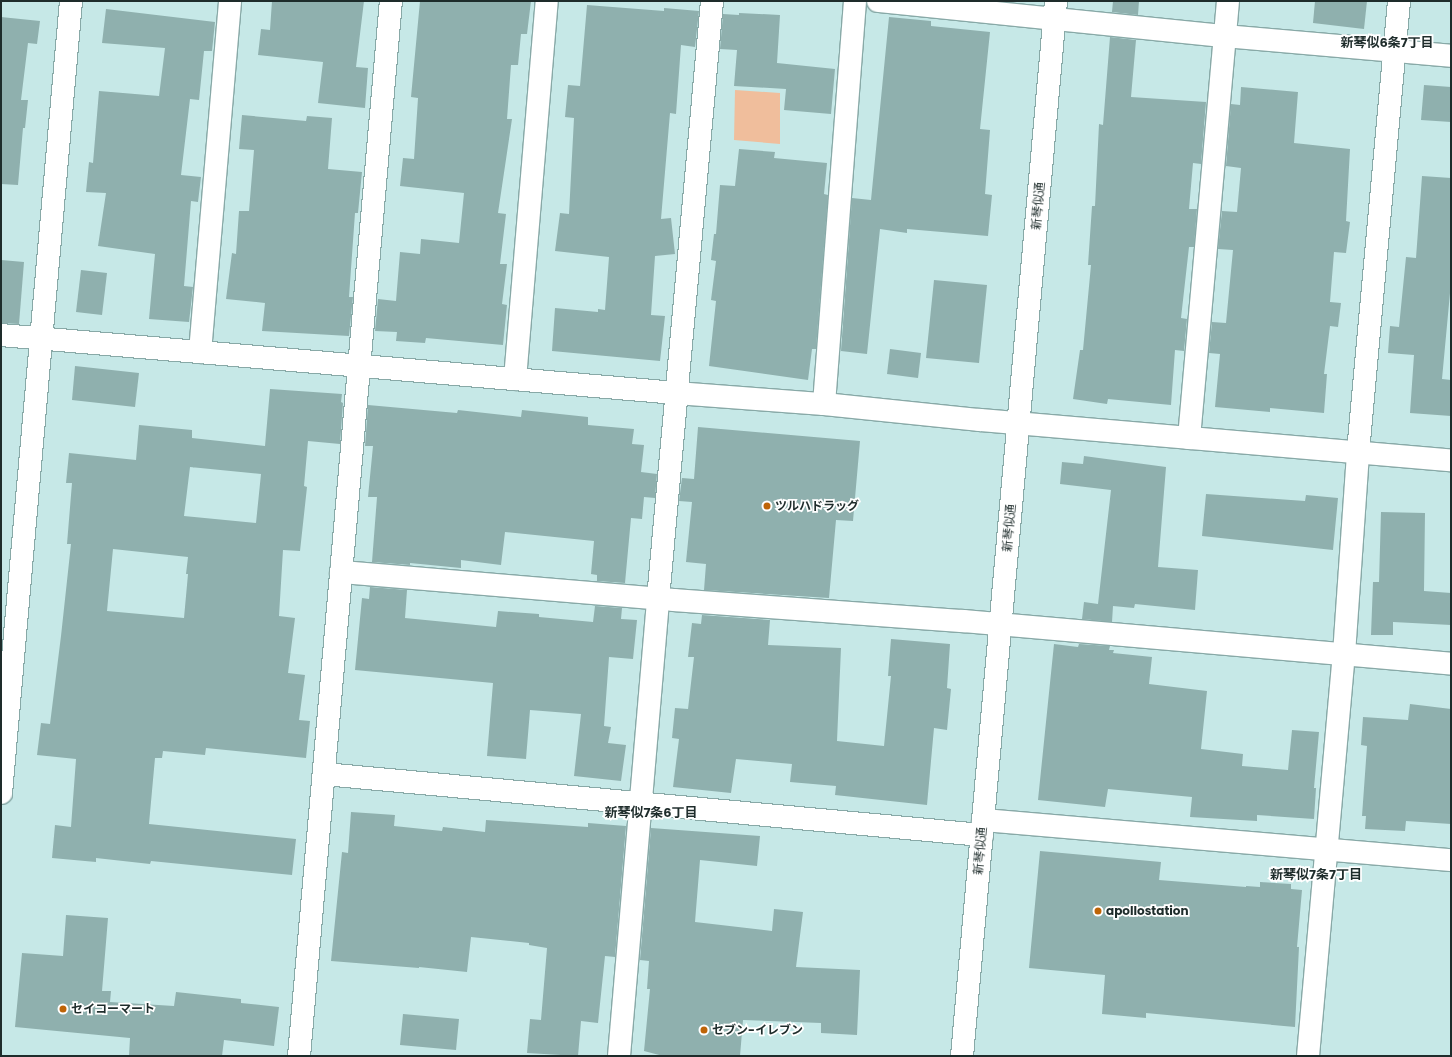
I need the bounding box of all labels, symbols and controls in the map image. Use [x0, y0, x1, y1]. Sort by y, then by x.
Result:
district label: 新琴似6条7丁目 [1340, 35, 1434, 51]
street label: 新琴似通 [1029, 181, 1047, 231]
place label: ツルハドラッグ [775, 499, 859, 513]
marker: ツルハドラッグ [762, 501, 772, 511]
street label: 新琴似通 [1000, 503, 1018, 553]
district label: 新琴似7条6丁目 [604, 805, 698, 821]
street label: 新琴似通 [971, 826, 989, 876]
district label: 新琴似7条7丁目 [1270, 867, 1362, 883]
place label: apollostation [1106, 904, 1189, 918]
marker: apollostation [1093, 906, 1103, 916]
place label: セイコーマート [71, 1002, 155, 1016]
marker: セイコーマート [58, 1004, 68, 1014]
place label: セブン-イレブン [712, 1023, 803, 1037]
marker: セブン-イレブン [699, 1025, 709, 1035]

